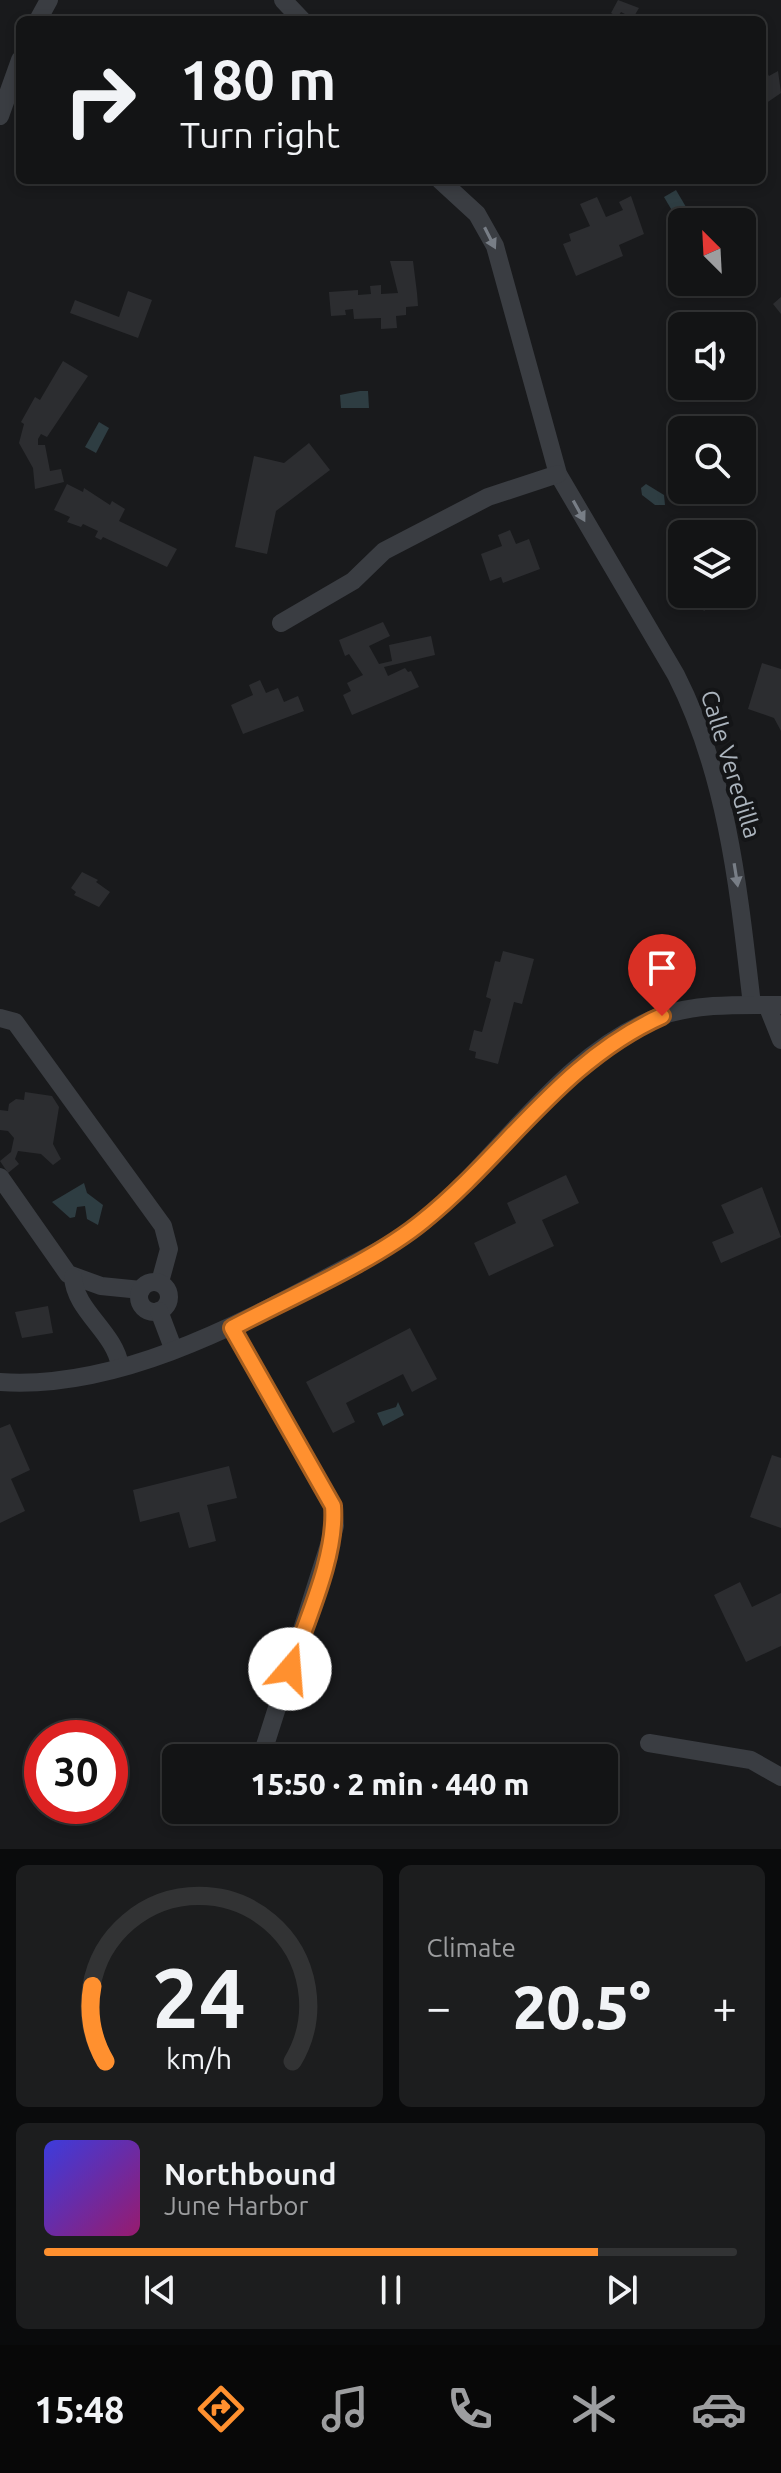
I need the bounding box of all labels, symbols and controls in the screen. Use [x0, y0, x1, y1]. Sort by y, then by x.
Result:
icon: right [48, 48, 152, 152]
text: 180 m [180, 48, 336, 111]
text: Turn right [180, 114, 340, 155]
north arrow [668, 208, 756, 296]
map controls [668, 208, 756, 608]
one-way arrow [484, 227, 497, 250]
button: sound [668, 312, 756, 400]
button: search [668, 416, 756, 504]
one-way arrow [572, 500, 586, 522]
button: layers [668, 520, 756, 608]
street label: Calle Veredilla [696, 687, 766, 841]
one-way arrow [731, 862, 743, 887]
pin [628, 934, 696, 1016]
icon: arrive [640, 946, 684, 990]
position arrow [248, 1627, 332, 1711]
speed limit sign: 30 [24, 1720, 128, 1824]
text: 15:50 · 2 min · 440 m [251, 1767, 529, 1801]
text: Climate [427, 1933, 516, 1962]
text: 24 [152, 1950, 246, 2044]
text: 20.5° [513, 1973, 651, 2040]
text: − [427, 1982, 451, 2031]
text: + [712, 1982, 737, 2031]
text: km/h [166, 2042, 232, 2074]
text: Northbound [164, 2157, 336, 2191]
text: June Harbor [164, 2191, 308, 2220]
icon: previous [138, 2268, 182, 2312]
icon: pause [369, 2268, 413, 2312]
icon: next [600, 2268, 644, 2312]
icon: directions [193, 2381, 249, 2437]
icon: music [317, 2381, 373, 2437]
icon: phone [442, 2381, 498, 2437]
icon: climate [566, 2381, 622, 2437]
icon: car [691, 2381, 747, 2437]
text: 15:48 [34, 2389, 124, 2430]

